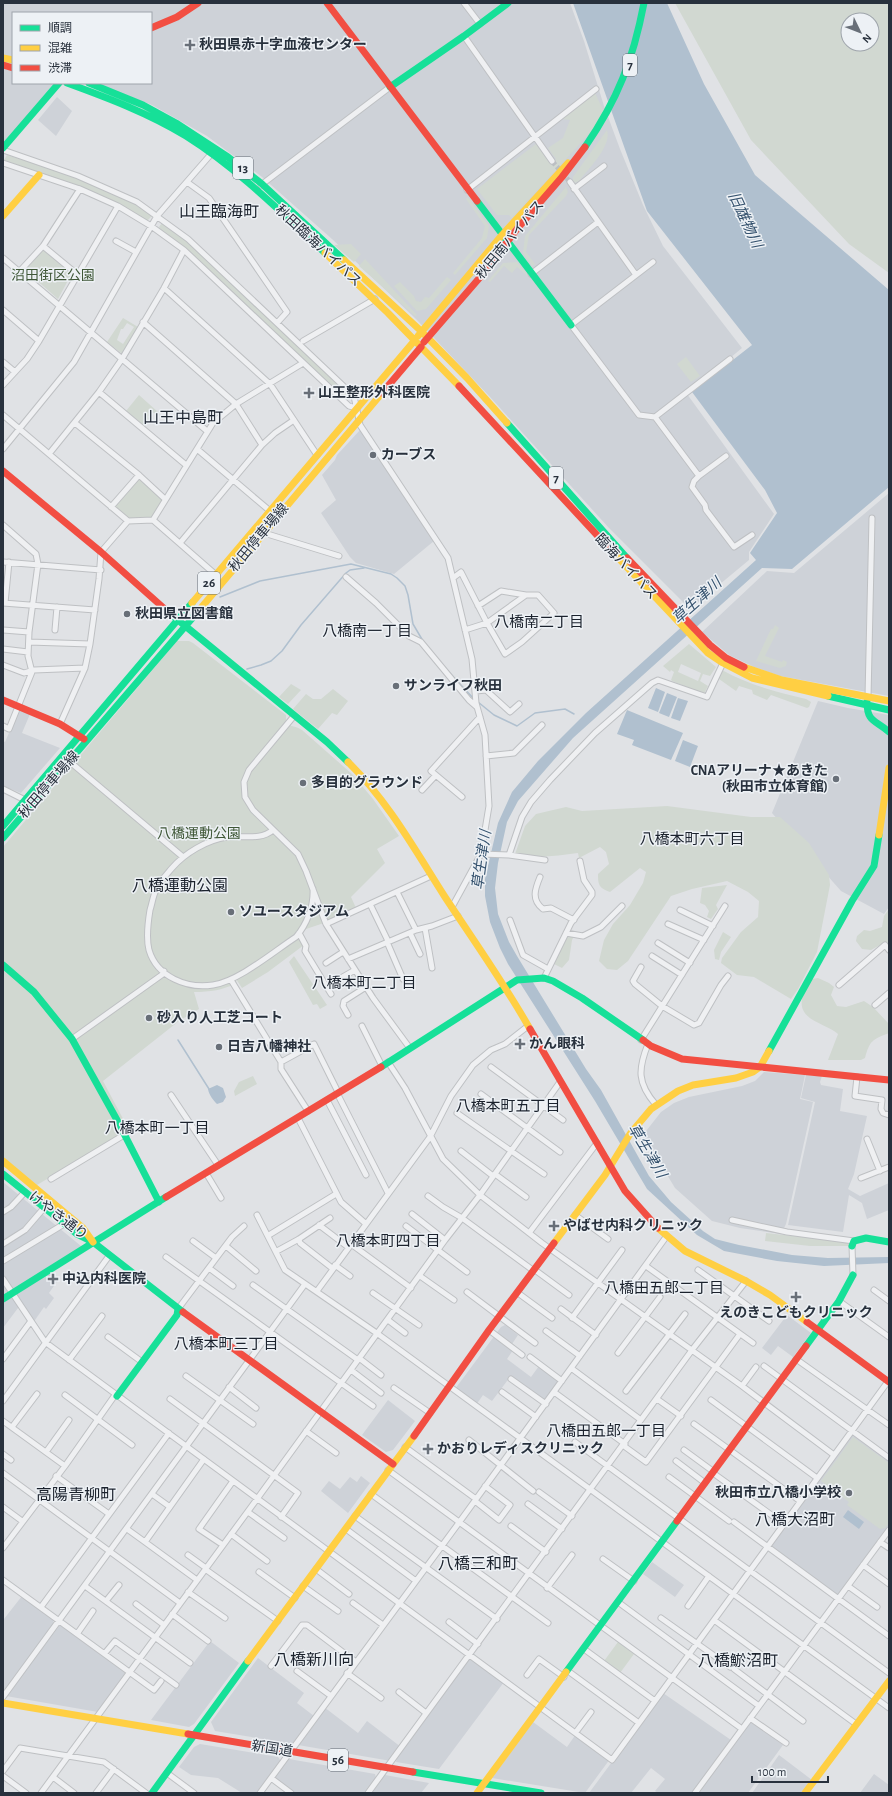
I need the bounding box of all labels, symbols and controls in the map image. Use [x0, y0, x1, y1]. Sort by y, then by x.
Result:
legend [12, 12, 152, 84]
north arrow [840, 12, 880, 52]
text: 順調 [48, 22, 72, 34]
text: N [860, 32, 874, 45]
place label: 秋田県赤十字血液センター [199, 37, 367, 52]
marker: 秋田県赤十字血液センター [184, 39, 196, 51]
text: 混雑 [48, 41, 72, 54]
road number: 7 [623, 54, 637, 76]
text: 渋滞 [48, 62, 72, 74]
road number: 13 [233, 157, 253, 179]
water label: 旧雄物川 [726, 189, 766, 252]
street label: 秋田南バイパス [472, 197, 547, 282]
street label: 秋田臨海バイパス [272, 202, 364, 289]
district label: 山王臨海町 [179, 203, 259, 220]
park label: 沼田街区公園 [11, 268, 95, 283]
place label: 山王整形外科医院 [318, 384, 430, 400]
marker: 山王整形外科医院 [303, 387, 315, 399]
district label: 山王中島町 [143, 409, 223, 426]
place label: カーブス [381, 446, 436, 462]
marker: カーブス [368, 450, 378, 460]
road number: 7 [549, 467, 563, 489]
street label: 秋田停車場線 [226, 501, 291, 575]
street label: 臨海バイパス [592, 531, 660, 602]
road number: 26 [198, 572, 220, 594]
water label: 草生津川 [669, 573, 726, 627]
place label: 秋田県立図書館 [135, 606, 233, 621]
marker: 秋田県立図書館 [122, 609, 132, 619]
district label: 八橋南二丁目 [494, 614, 584, 630]
district label: 八橋南一丁目 [322, 623, 412, 639]
place label: サンライフ秋田 [404, 678, 502, 693]
marker: サンライフ秋田 [391, 681, 401, 691]
street label: 秋田停車場線 [15, 748, 82, 821]
place label: CNAアリーナ★あきた (秋田市立体育館) [691, 763, 828, 794]
place label: 多目的グラウンド [311, 774, 423, 790]
marker: CNAアリーナ★あきた (秋田市立体育館) [831, 774, 841, 784]
marker: 多目的グラウンド [298, 778, 308, 788]
park label: 八橋運動公園 [157, 826, 241, 841]
water label: 草生津川 [469, 827, 494, 891]
district label: 八橋本町六丁目 [639, 831, 745, 847]
district label: 八橋運動公園 [132, 877, 228, 894]
place label: ソユースタジアム [239, 904, 349, 919]
marker: ソユースタジアム [226, 907, 236, 917]
district label: 八橋本町二丁目 [311, 975, 417, 991]
place label: 砂入り人工芝コート [157, 1010, 283, 1025]
marker: 砂入り人工芝コート [144, 1013, 154, 1023]
place label: かん眼科 [529, 1036, 585, 1051]
place label: 日吉八幡神社 [227, 1038, 311, 1054]
marker: かん眼科 [514, 1038, 526, 1050]
marker: 日吉八幡神社 [214, 1042, 224, 1052]
district label: 八橋本町五丁目 [455, 1098, 561, 1114]
district label: 八橋本町一丁目 [104, 1120, 210, 1136]
water label: 草生津川 [625, 1121, 671, 1182]
street label: けやき通り [26, 1189, 91, 1243]
place label: やばせ内科クリニック [563, 1218, 703, 1233]
marker: やばせ内科クリニック [548, 1220, 560, 1232]
district label: 八橋本町四丁目 [335, 1233, 441, 1249]
place label: 中込内科医院 [62, 1271, 146, 1286]
marker: 中込内科医院 [47, 1273, 59, 1285]
district label: 八橋田五郎二丁目 [604, 1280, 724, 1296]
marker: えのきこどもクリニック [790, 1291, 802, 1303]
place label: えのきこどもクリニック [719, 1305, 873, 1320]
district label: 八橋本町三丁目 [173, 1336, 279, 1352]
district label: 八橋田五郎一丁目 [546, 1423, 666, 1439]
place label: かおりレディスクリニック [437, 1440, 604, 1456]
marker: かおりレディスクリニック [422, 1443, 434, 1455]
place label: 秋田市立八橋小学校 [715, 1485, 841, 1500]
district label: 高陽青柳町 [36, 1486, 116, 1503]
marker: 秋田市立八橋小学校 [844, 1488, 854, 1498]
district label: 八橋大沼町 [755, 1511, 835, 1528]
district label: 八橋三和町 [438, 1555, 518, 1572]
district label: 八橋新川向 [274, 1651, 354, 1668]
district label: 八橋鯲沼町 [698, 1652, 778, 1669]
street label: 新国道 [250, 1738, 294, 1759]
road number: 56 [328, 1749, 348, 1771]
scale bar [752, 1758, 828, 1784]
text: 100 m [758, 1766, 786, 1778]

